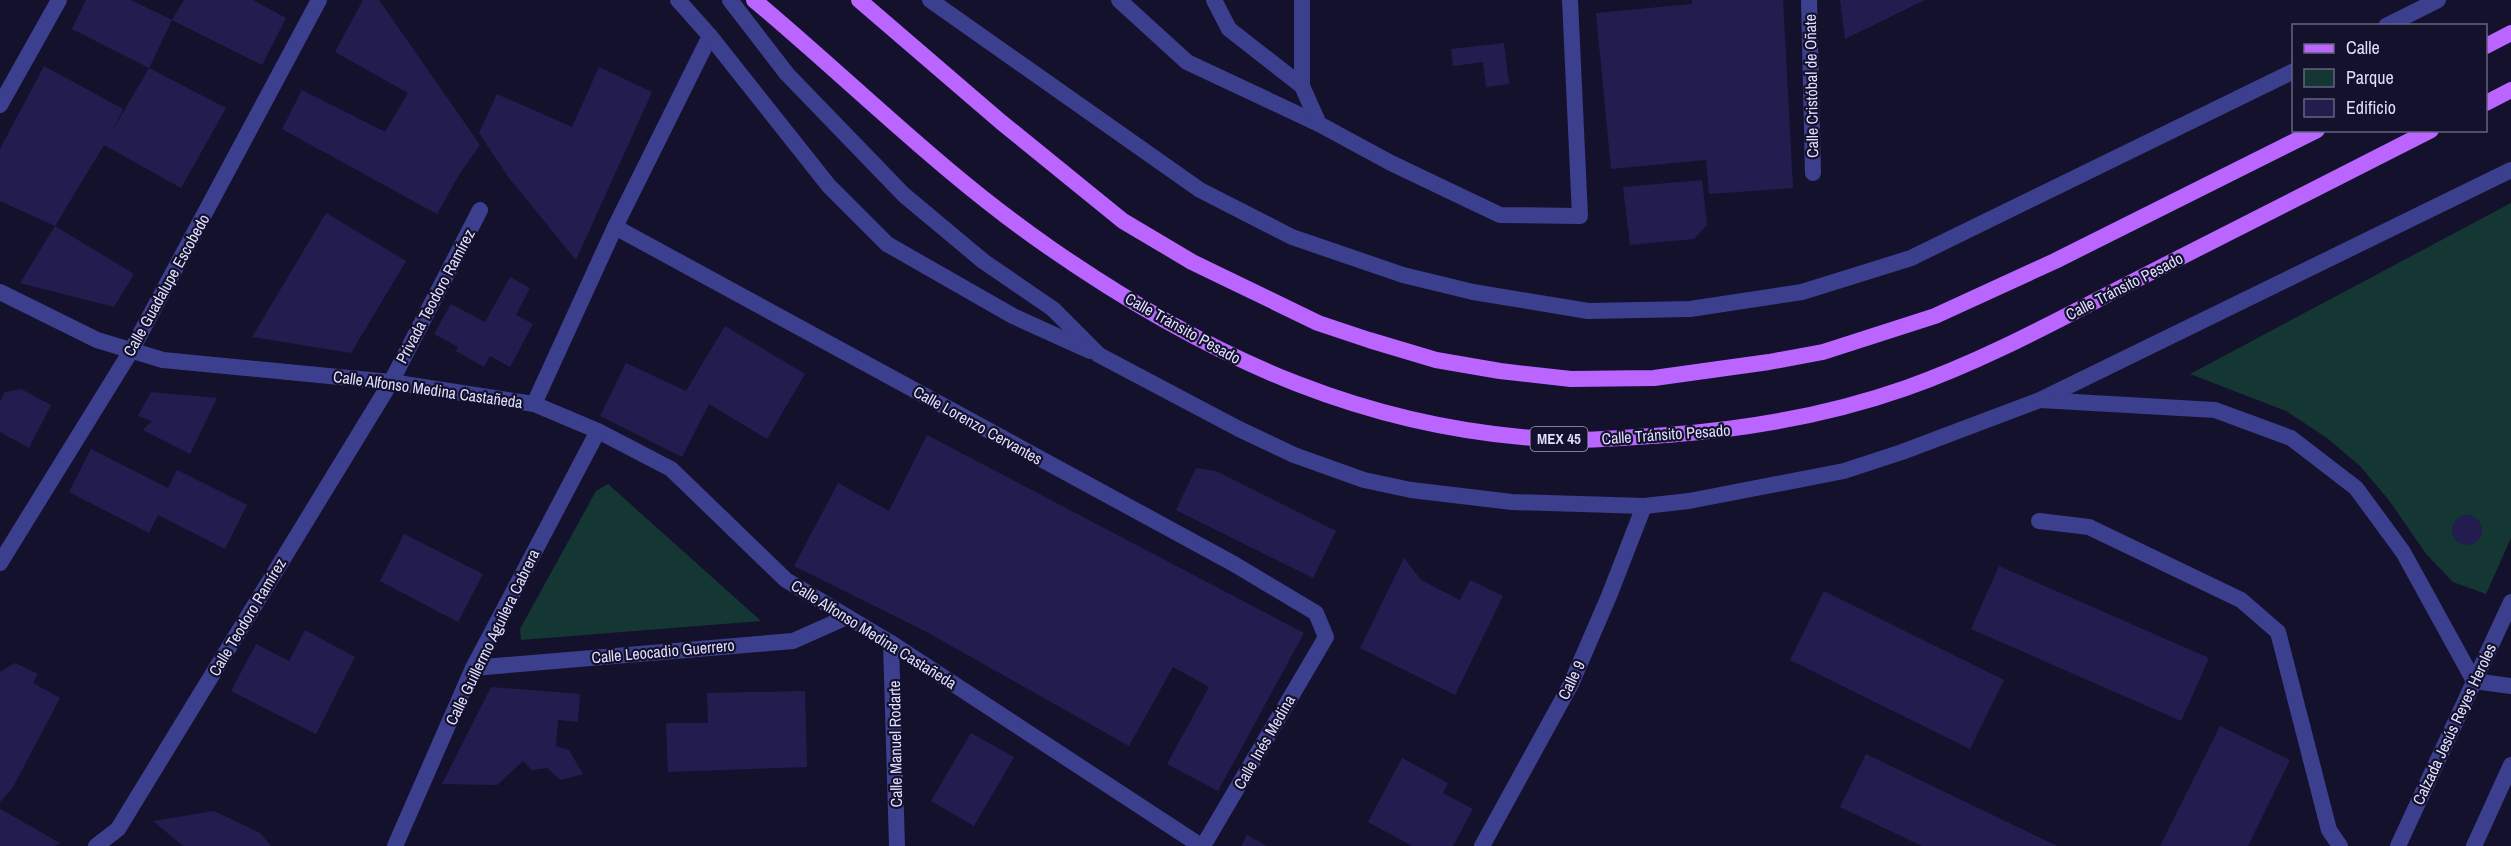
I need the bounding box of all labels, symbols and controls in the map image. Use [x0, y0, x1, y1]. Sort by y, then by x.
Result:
street label: Calle Cristóbal de Oñate [1799, 14, 1823, 158]
legend [2292, 24, 2487, 132]
text: Calle [2346, 35, 2380, 60]
text: Parque [2346, 65, 2394, 90]
text: Edificio [2346, 95, 2396, 120]
street label: Calle Guadalupe Escobedo [118, 210, 214, 360]
street label: Privada Teodoro Ramírez [390, 225, 480, 367]
street label: Calle Tránsito Pesado [2061, 247, 2187, 325]
street label: Calle Tránsito Pesado [1121, 287, 1245, 369]
street label: Calle Alfonso Medina Castañeda [332, 365, 525, 413]
street label: Calle Lorenzo Cervantes [910, 380, 1046, 470]
street label: Calle Tránsito Pesado [1601, 419, 1731, 449]
road number: MEX 45 [1530, 427, 1588, 451]
street label: Calle Guillermo Aguilera Cabrera [440, 545, 545, 729]
street label: Calle Teodoro Ramírez [203, 554, 291, 680]
street label: Calle Alfonso Medina Castañeda [787, 574, 961, 694]
street label: Calle Leocadio Guerrero [590, 634, 736, 668]
street label: Calzada Jesús Reyes Heroles [2407, 640, 2501, 808]
street label: Calle 9 [1552, 657, 1590, 703]
street label: Calle Manuel Rodarte [883, 680, 907, 808]
street label: Calle Inés Medina [1228, 690, 1300, 793]

